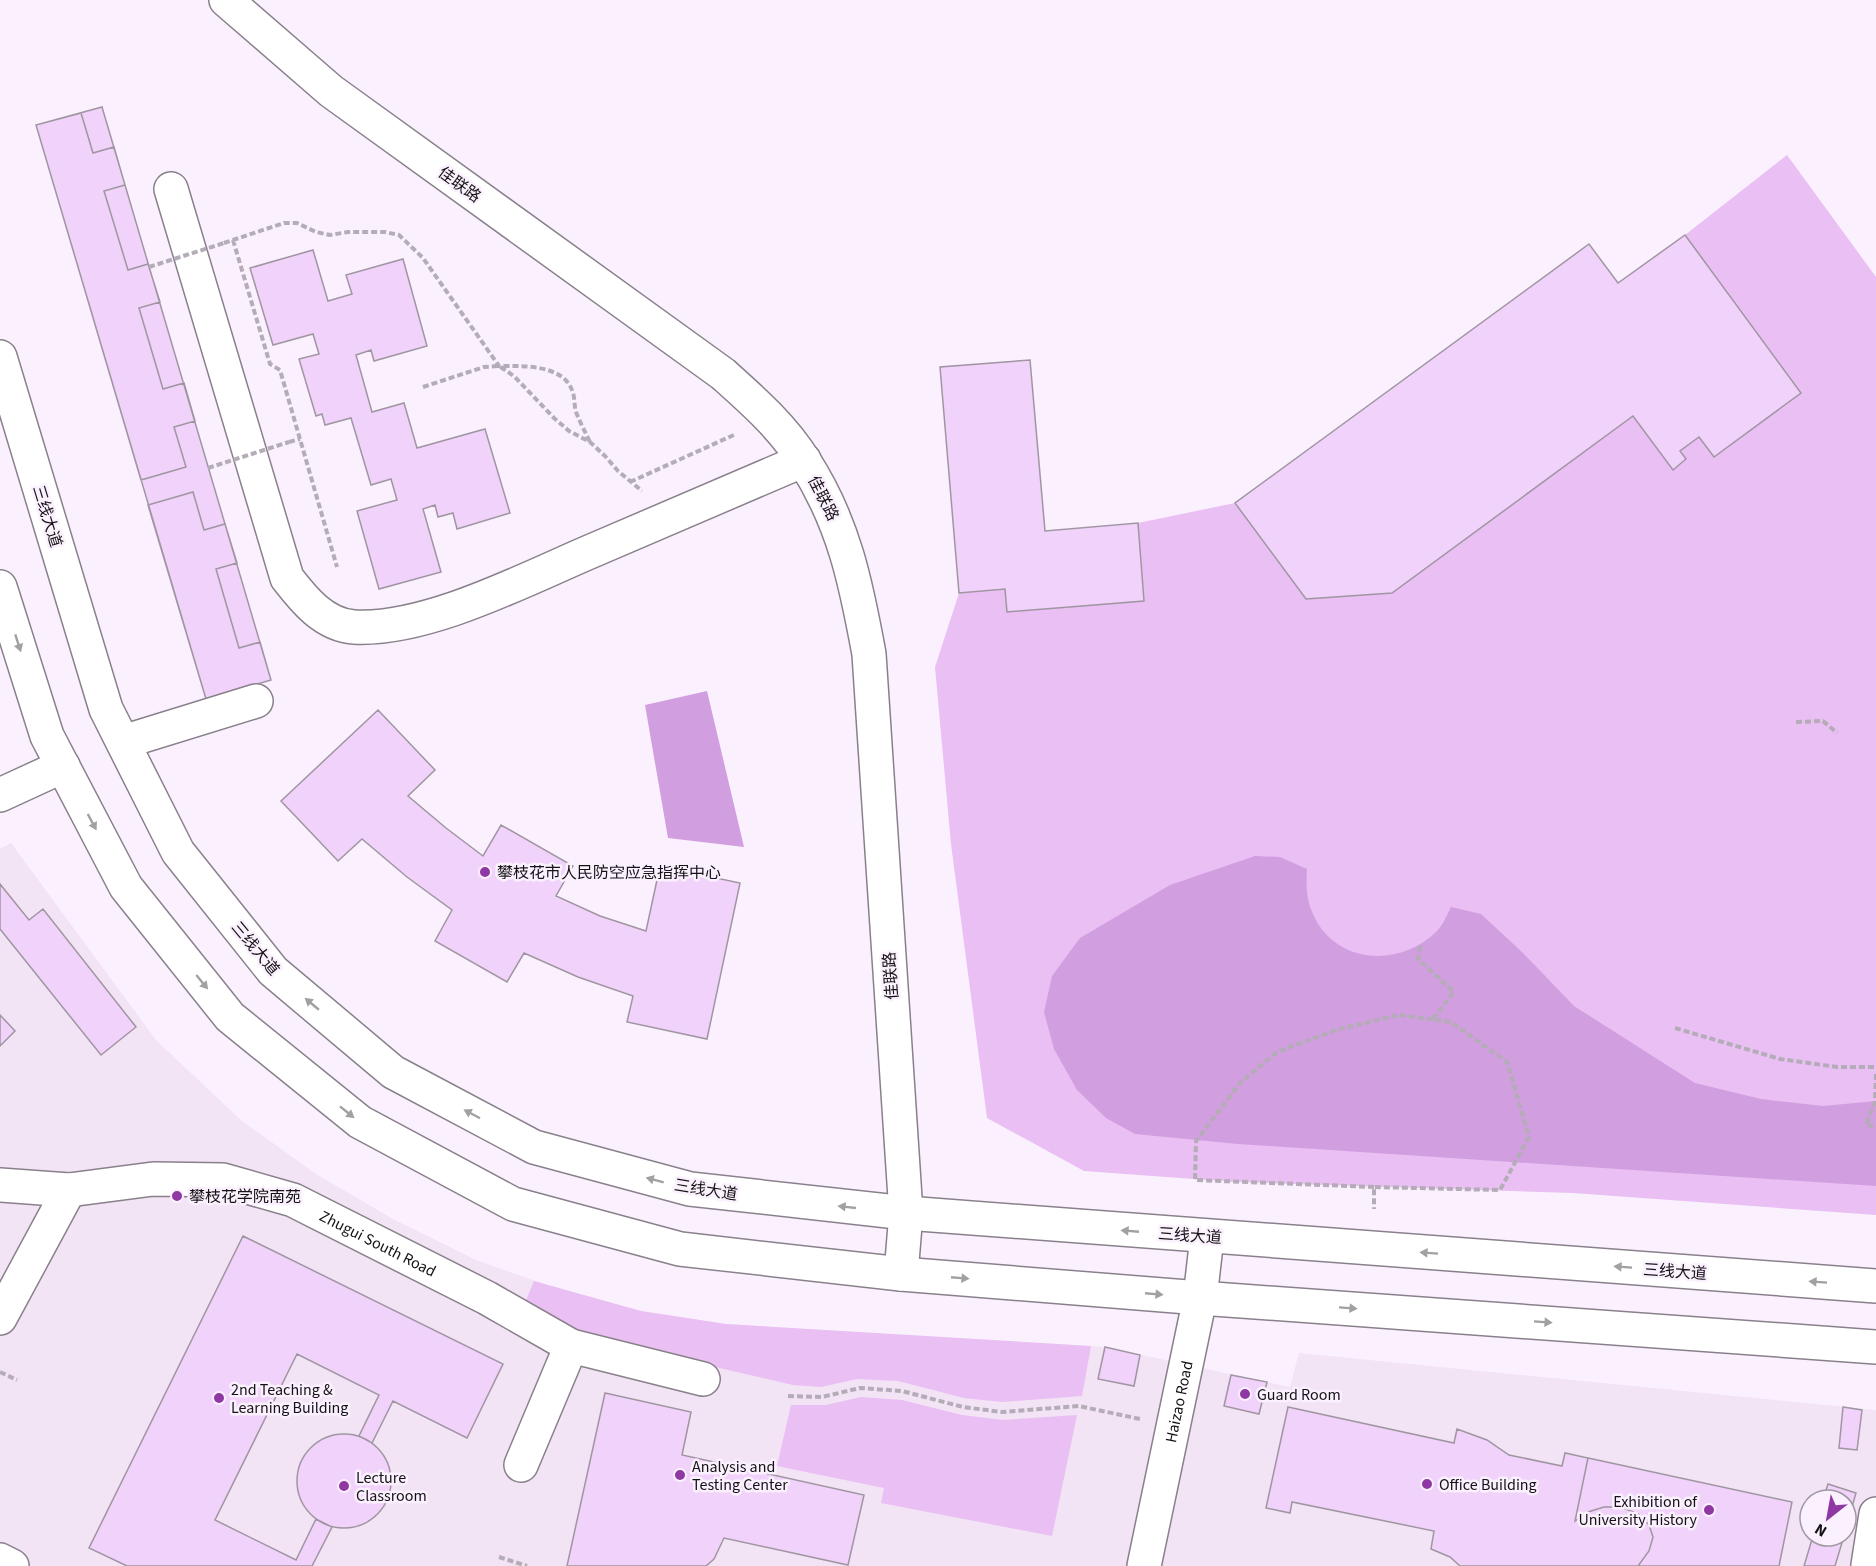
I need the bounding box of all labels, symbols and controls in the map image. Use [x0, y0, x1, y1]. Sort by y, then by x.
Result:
street label: 佳联路 [434, 162, 485, 208]
street label: 佳联路 [802, 472, 844, 525]
street label: 三线大道 [27, 482, 67, 550]
one-way arrow [13, 634, 23, 652]
one-way arrow [87, 814, 97, 831]
place label: 攀枝花市人民防空应急指挥中心 [497, 862, 721, 884]
marker: 攀枝花市人民防空应急指挥中心 [478, 865, 492, 879]
street label: 三线大道 [226, 917, 284, 980]
street label: 佳联路 [878, 951, 904, 1001]
one-way arrow [195, 974, 208, 990]
one-way arrow [305, 998, 320, 1011]
one-way arrow [339, 1105, 354, 1117]
one-way arrow [464, 1109, 481, 1119]
one-way arrow [646, 1174, 664, 1184]
street label: 三线大道 [673, 1174, 739, 1206]
place label: 攀枝花学院南苑 [189, 1186, 301, 1208]
marker: 攀枝花学院南苑 [170, 1189, 184, 1203]
one-way arrow [838, 1202, 857, 1211]
street label: Zhugui South Road [316, 1205, 440, 1282]
street label: 三线大道 [1157, 1223, 1223, 1249]
one-way arrow [1120, 1226, 1139, 1235]
one-way arrow [1419, 1248, 1438, 1258]
street label: 三线大道 [1642, 1259, 1708, 1285]
one-way arrow [1614, 1262, 1633, 1272]
one-way arrow [950, 1274, 969, 1283]
one-way arrow [1808, 1277, 1827, 1286]
one-way arrow [1144, 1289, 1163, 1299]
one-way arrow [1339, 1304, 1358, 1313]
one-way arrow [1533, 1318, 1552, 1327]
street label: Haizao Road [1160, 1359, 1199, 1445]
place label: 2nd Teaching & Learning Building [231, 1379, 348, 1419]
place label: Guard Room [1257, 1384, 1341, 1406]
marker: Guard Room [1238, 1387, 1252, 1401]
marker: 2nd Teaching & Learning Building [212, 1391, 226, 1405]
place label: Analysis and Testing Center [692, 1456, 788, 1496]
place label: Lecture Classroom [356, 1467, 427, 1507]
marker: Analysis and Testing Center [673, 1468, 687, 1482]
place label: Office Building [1439, 1474, 1537, 1496]
marker: Office Building [1420, 1477, 1434, 1491]
marker: Lecture Classroom [337, 1479, 351, 1493]
north arrow [1798, 1488, 1858, 1548]
place label: Exhibition of University History [1578, 1491, 1698, 1531]
marker: Exhibition of University History [1702, 1503, 1716, 1517]
text: N [1811, 1518, 1831, 1542]

